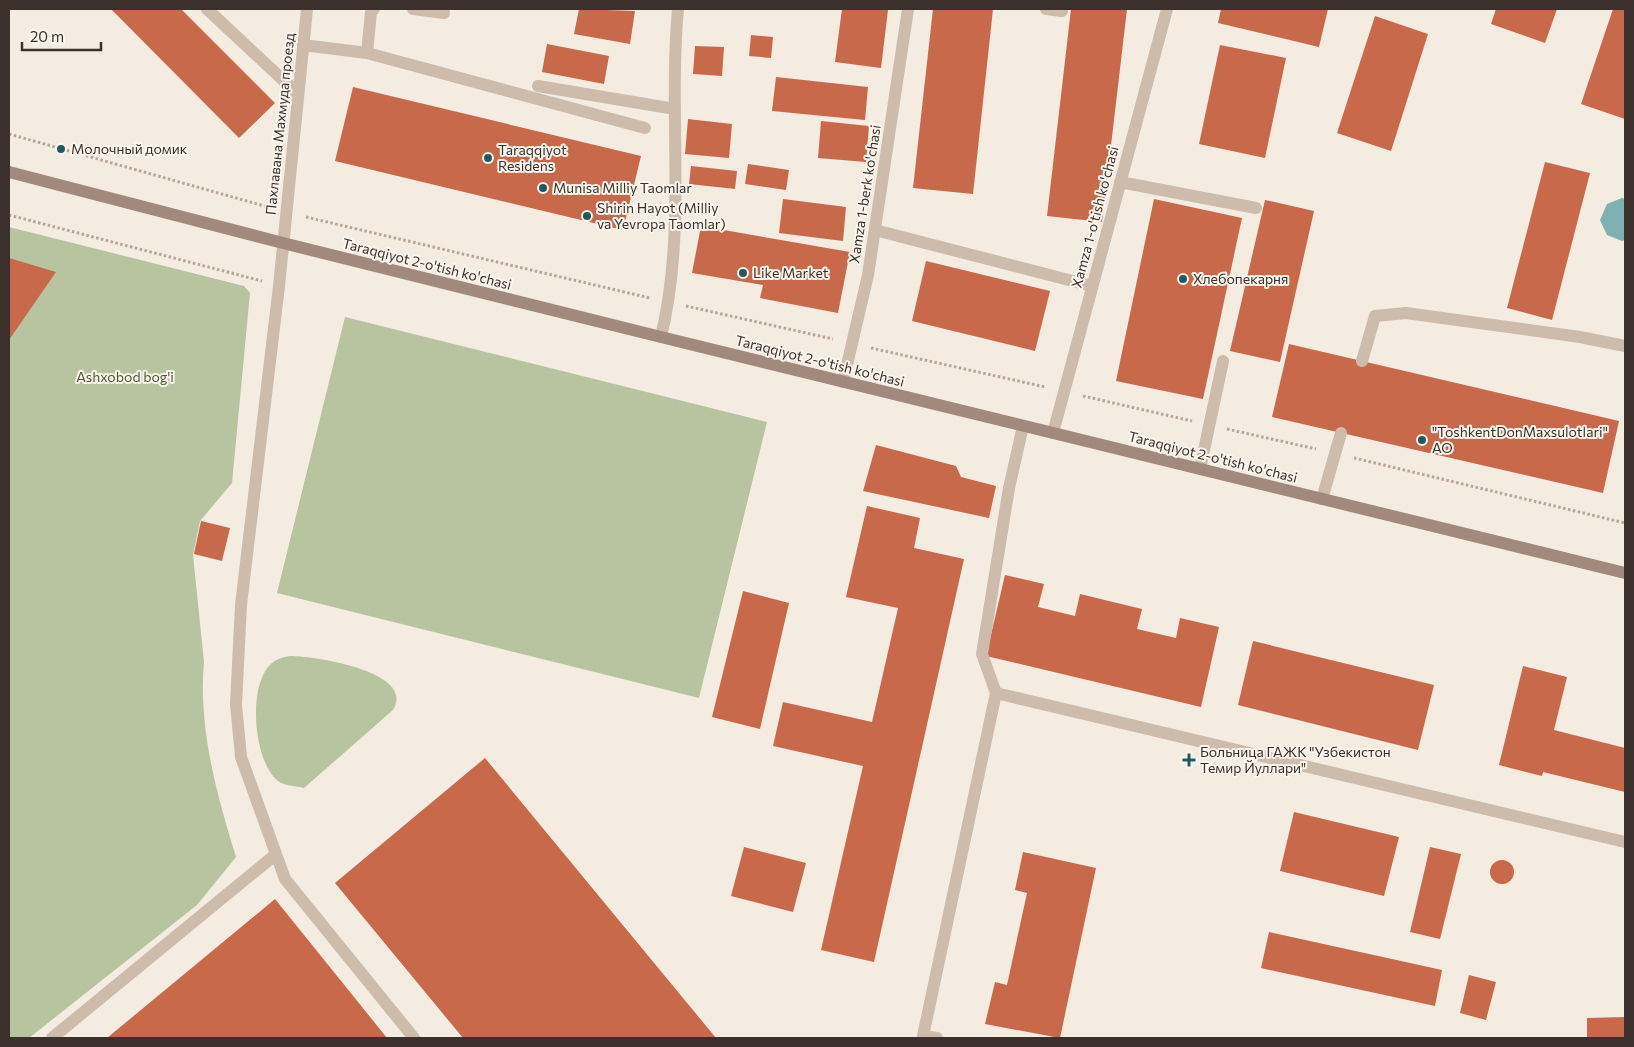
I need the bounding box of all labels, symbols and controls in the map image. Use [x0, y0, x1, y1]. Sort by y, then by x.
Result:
scale bar [22, 20, 101, 52]
text: 20 m [30, 27, 64, 45]
street label: Пахлавана Махмуда проезд [261, 32, 298, 216]
street label: Xamza 1-berk ko'chasi [845, 123, 884, 264]
place label: Молочный домик [71, 140, 188, 157]
place label: Taraqqiyot Residens [498, 141, 567, 174]
marker: Молочный домик [55, 143, 67, 155]
street label: Xamza 1-o'tish ko'chasi [1067, 144, 1122, 290]
marker: Taraqqiyot Residens [482, 152, 494, 164]
place label: Munisa Milliy Taomlar [553, 179, 692, 196]
marker: Munisa Milliy Taomlar [537, 182, 549, 194]
place label: Shirin Hayot (Milliy va Yevropa Taomlar) [597, 199, 726, 232]
marker: Shirin Hayot (Milliy va Yevropa Taomlar) [581, 210, 593, 222]
street label: Taraqqiyot 2-o'tish ko'chasi [341, 234, 513, 293]
place label: Like Market [753, 264, 829, 281]
marker: Like Market [737, 267, 749, 279]
place label: Хлебопекарня [1193, 270, 1288, 287]
marker: Хлебопекарня [1177, 273, 1189, 285]
street label: Taraqqiyot 2-o'tish ko'chasi [734, 331, 906, 390]
park label: Ashxobod bog'i [76, 368, 174, 385]
place label: "ToshkentDonMaxsulotlari" AO [1432, 423, 1608, 456]
street label: Taraqqiyot 2-o'tish ko'chasi [1127, 427, 1299, 486]
marker: "ToshkentDonMaxsulotlari" AO [1416, 434, 1428, 446]
place label: Больница ГАЖК "Узбекистон Темир Йуллари" [1200, 743, 1391, 776]
marker: Больница ГАЖК "Узбекистон Темир Йуллари" [1182, 753, 1196, 767]

